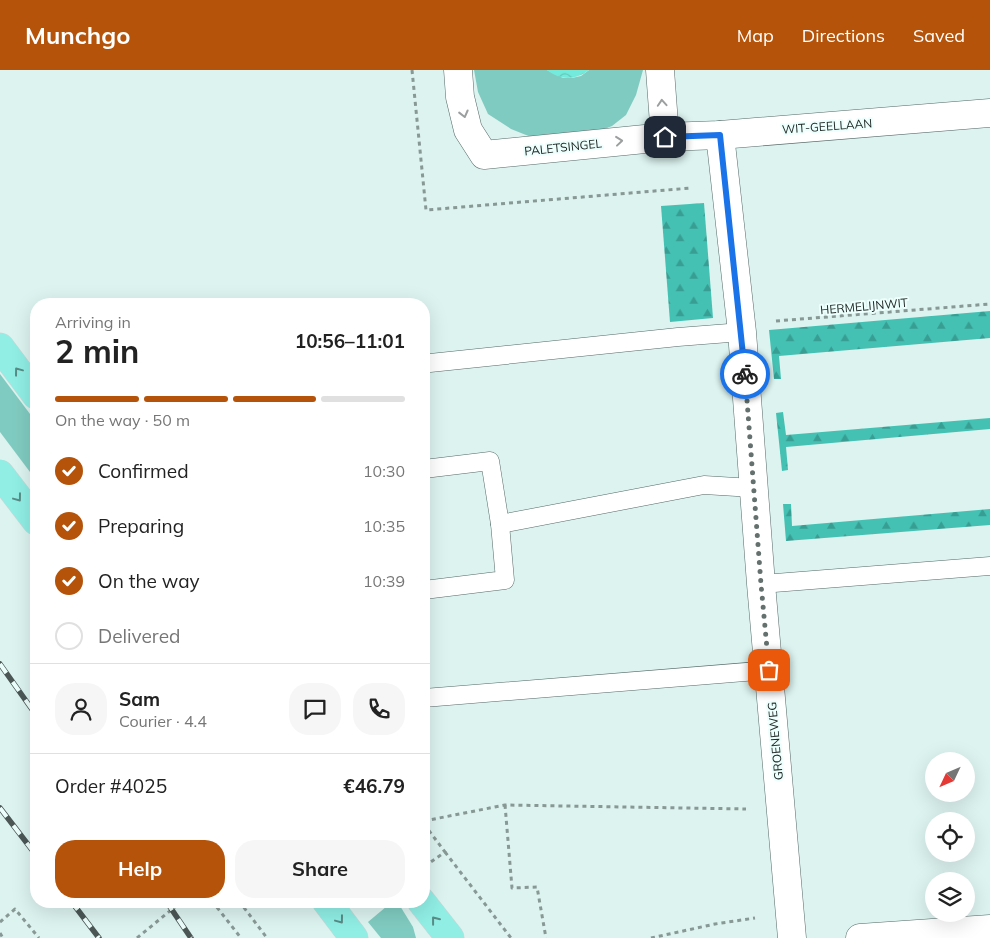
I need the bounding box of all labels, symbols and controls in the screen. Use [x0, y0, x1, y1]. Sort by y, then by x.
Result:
text: Munchgo [25, 20, 130, 50]
text: Map [737, 24, 774, 47]
text: Directions [802, 24, 885, 47]
text: Saved [913, 24, 965, 47]
one-way arrow [657, 99, 668, 107]
one-way arrow [458, 110, 469, 119]
street label: WIT-GEELLAAN [781, 115, 873, 137]
pin [644, 116, 686, 158]
icon: home [651, 123, 679, 151]
street label: PALETSINGEL [523, 135, 603, 159]
one-way arrow [616, 136, 624, 147]
street label: HERMELIJNWIT [819, 295, 909, 317]
text: Arriving in [55, 312, 131, 332]
text: 10:56–11:01 [295, 329, 405, 353]
text: 2 min [55, 331, 139, 371]
courier [720, 349, 770, 399]
icon: bike [731, 360, 759, 388]
one-way arrow [15, 367, 24, 377]
text: On the way · 50 m [55, 410, 190, 430]
icon: check [55, 457, 83, 485]
text: Confirmed [98, 459, 189, 483]
text: 10:30 [363, 461, 405, 481]
one-way arrow [12, 492, 21, 502]
icon: check [55, 512, 83, 540]
text: Preparing [98, 514, 184, 538]
text: 10:35 [363, 516, 405, 536]
icon: check [55, 567, 83, 595]
text: On the way [98, 569, 200, 593]
text: 10:39 [363, 571, 405, 591]
text: Delivered [98, 624, 180, 648]
pin [748, 649, 790, 691]
icon: bag [755, 656, 783, 684]
button: person [55, 683, 107, 735]
button: chat [289, 683, 341, 735]
button: phone [353, 683, 405, 735]
text: Sam [119, 687, 160, 711]
street label: GROENEWEG [764, 701, 786, 781]
text: Courier · 4.4 [119, 711, 207, 731]
north arrow [925, 752, 975, 802]
map controls [925, 752, 975, 922]
text: Order #4025 [55, 774, 167, 798]
text: €46.79 [343, 774, 405, 798]
button: locate [925, 812, 975, 862]
button: Help [55, 840, 225, 898]
button: Share [235, 840, 405, 898]
button: layers [925, 872, 975, 922]
one-way arrow [334, 914, 342, 923]
one-way arrow [433, 917, 441, 926]

